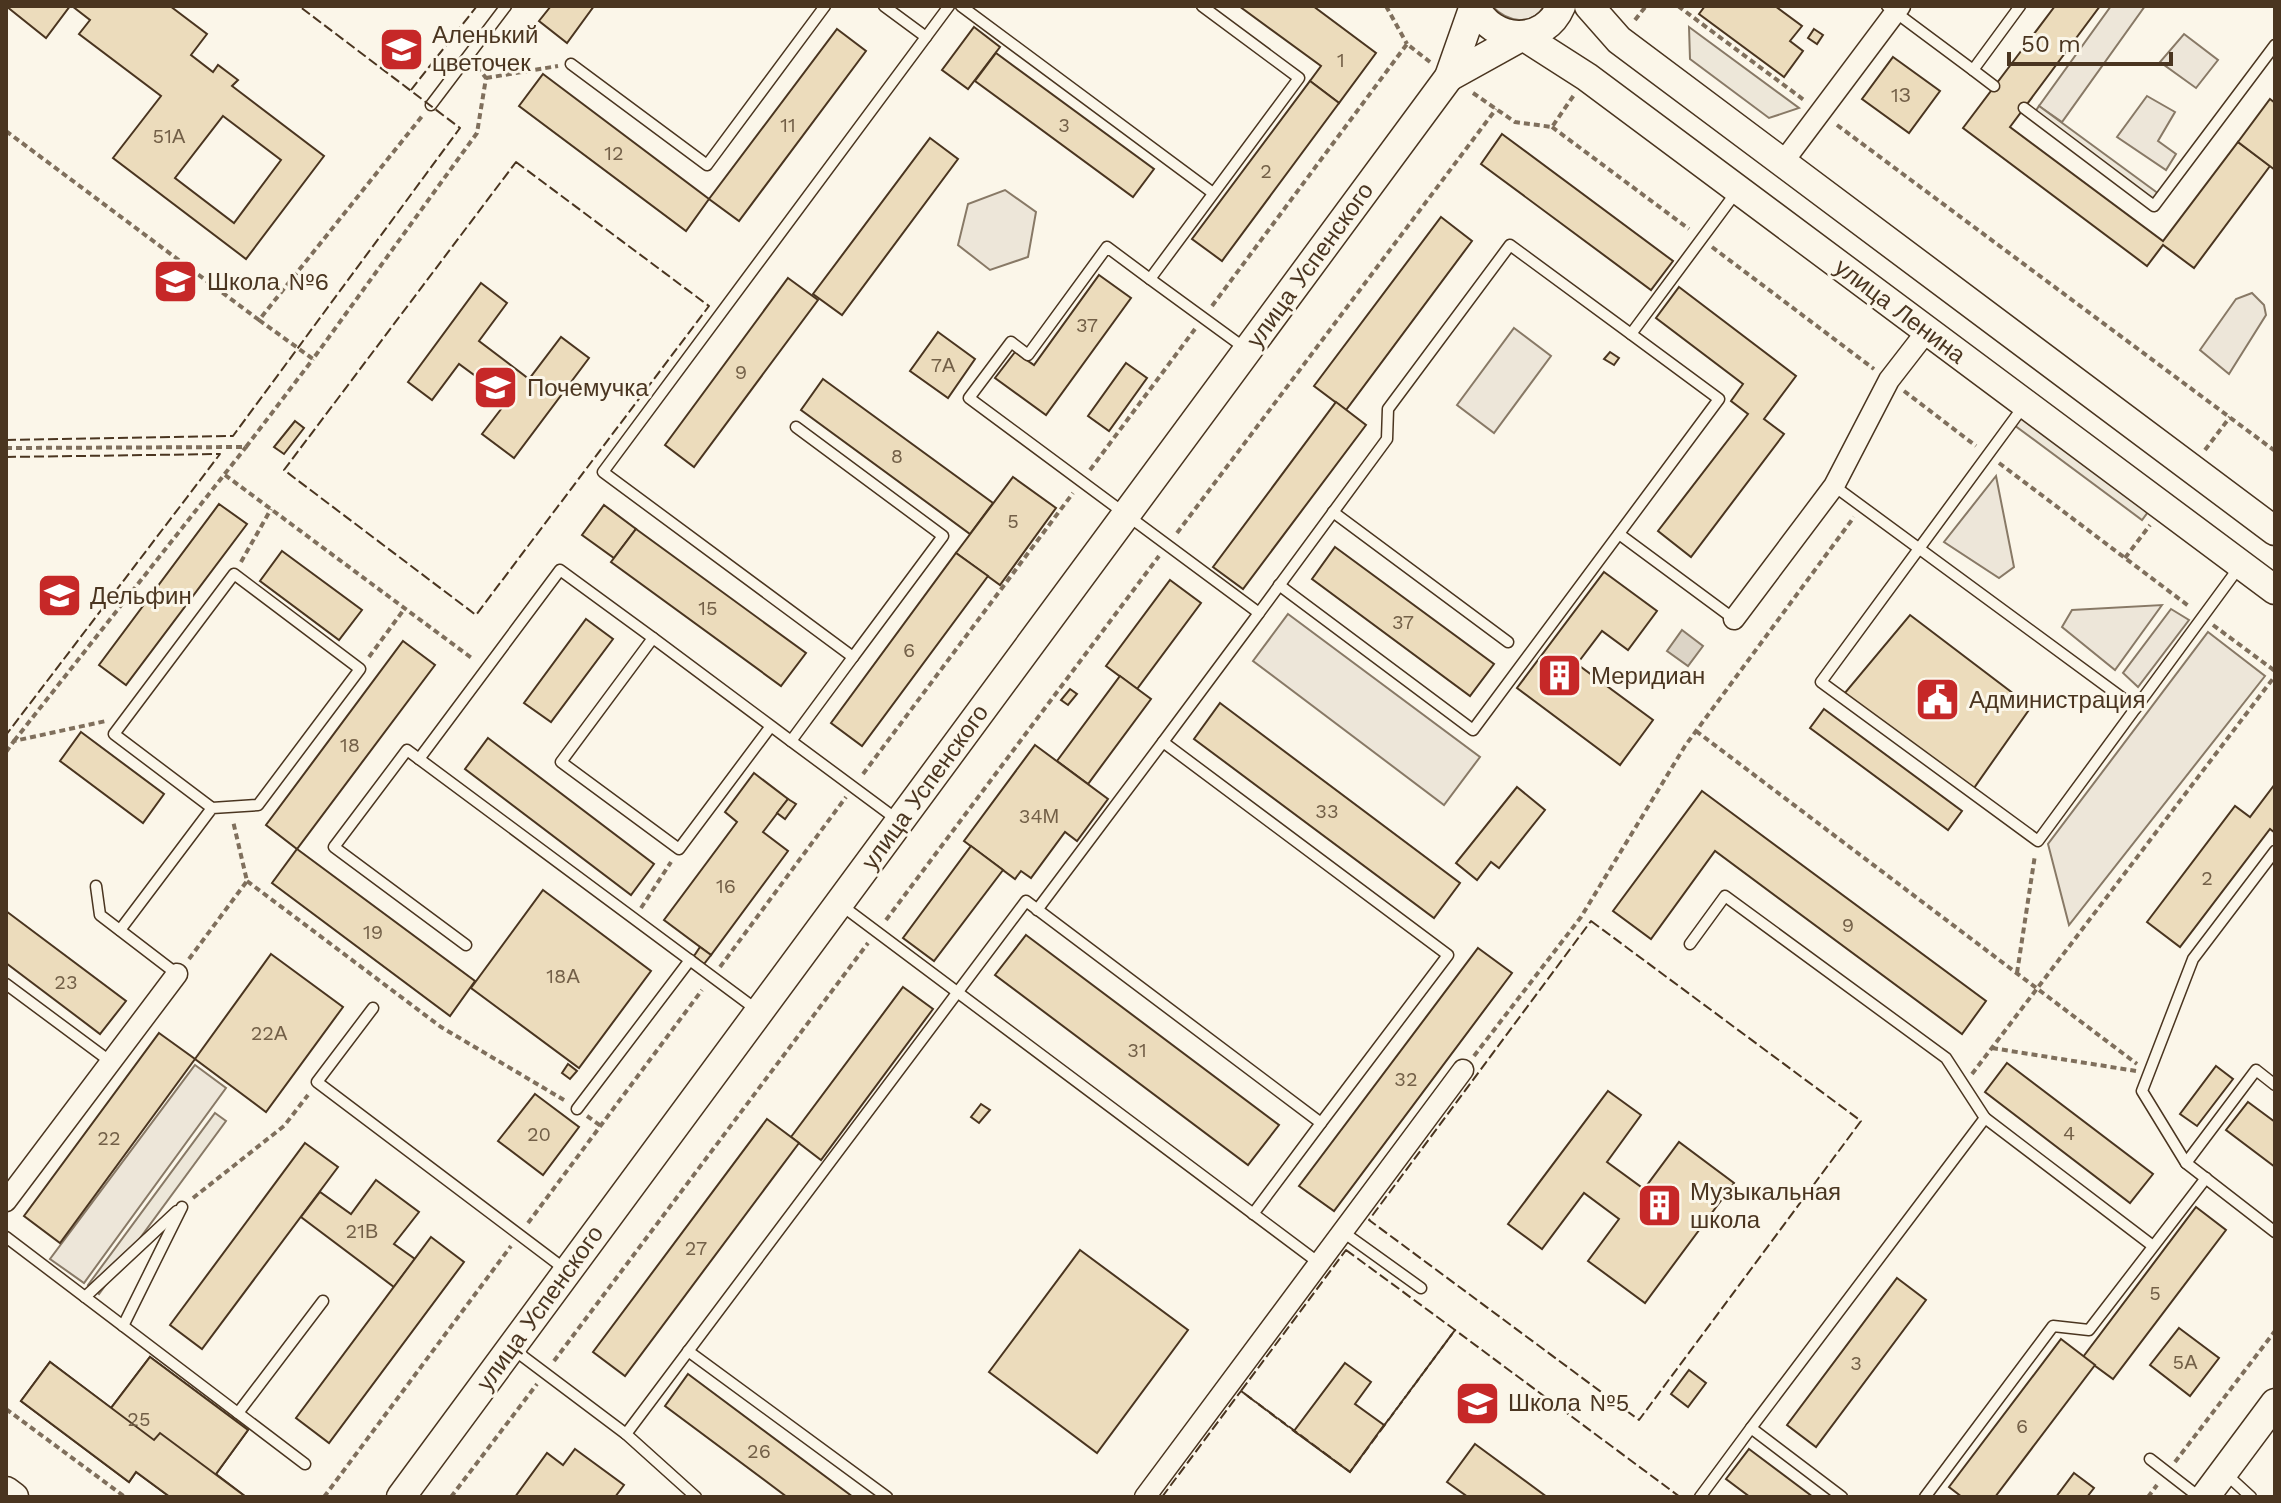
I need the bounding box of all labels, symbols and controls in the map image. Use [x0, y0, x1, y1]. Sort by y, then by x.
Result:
scale bar [2009, 16, 2171, 66]
place label: Аленький цветочек [432, 21, 538, 77]
school or university icon: Аленький цветочек [377, 25, 425, 73]
text: 50 m [2021, 30, 2081, 58]
house number: 1 [1337, 48, 1345, 72]
house number: 1З [1891, 83, 1911, 107]
house number: 11 [780, 113, 796, 137]
house number: 3 [1058, 113, 1070, 137]
house number: 51А [153, 124, 186, 148]
house number: 12 [604, 141, 624, 165]
house number: 2 [1260, 159, 1272, 183]
street label: улица Успенского [1241, 177, 1379, 353]
street label: улица Ленина [1829, 253, 1971, 370]
school or university icon: Школа №6 [152, 258, 200, 306]
place label: Школа №6 [207, 268, 329, 296]
house number: 37 [1076, 313, 1098, 337]
house number: 7А [931, 353, 956, 377]
house number: 9 [735, 360, 747, 384]
school or university icon: Почемучка [472, 364, 520, 412]
place label: Почемучка [527, 374, 649, 402]
house number: 8 [891, 444, 903, 468]
house number: 5 [1007, 509, 1019, 533]
school or university icon: Дельфин [35, 572, 83, 620]
place label: Дельфин [90, 582, 192, 610]
house number: 15 [698, 596, 718, 620]
house number: 37 [1392, 610, 1414, 634]
house number: 6 [903, 638, 915, 662]
building icon: Меридиан [1536, 652, 1584, 700]
place label: Меридиан [1591, 662, 1705, 690]
public building icon: Администрация [1914, 676, 1962, 724]
place label: Администрация [1969, 686, 2145, 714]
street label: улица Успенского [856, 699, 994, 875]
house number: 18 [340, 733, 360, 757]
house number: 33 [1315, 799, 1339, 823]
house number: 34М [1019, 804, 1059, 828]
house number: 2 [2201, 866, 2213, 890]
house number: 16 [716, 874, 736, 898]
house number: 9 [1842, 913, 1854, 937]
house number: 19 [363, 920, 383, 944]
house number: 18А [546, 964, 580, 988]
house number: 23 [54, 970, 78, 994]
house number: 22А [251, 1021, 288, 1045]
house number: 31 [1127, 1038, 1147, 1062]
house number: 32 [1394, 1067, 1418, 1091]
house number: 4 [2063, 1121, 2075, 1145]
house number: 20 [527, 1122, 551, 1146]
house number: 22 [97, 1126, 121, 1150]
place label: Музыкальная школа [1690, 1178, 1841, 1234]
building icon: Музыкальная школа [1635, 1182, 1683, 1230]
house number: 21В [346, 1219, 378, 1243]
street label: улица Успенского [471, 1220, 609, 1396]
house number: 27 [685, 1236, 707, 1260]
house number: 5 [2149, 1281, 2161, 1305]
house number: 5А [2173, 1350, 2198, 1374]
house number: 3 [1850, 1351, 1862, 1375]
school or university icon: Школа №5 [1453, 1379, 1501, 1427]
place label: Школа №5 [1508, 1389, 1629, 1417]
house number: 25 [127, 1407, 151, 1431]
house number: 6 [2016, 1414, 2028, 1438]
house number: 26 [747, 1439, 771, 1463]

